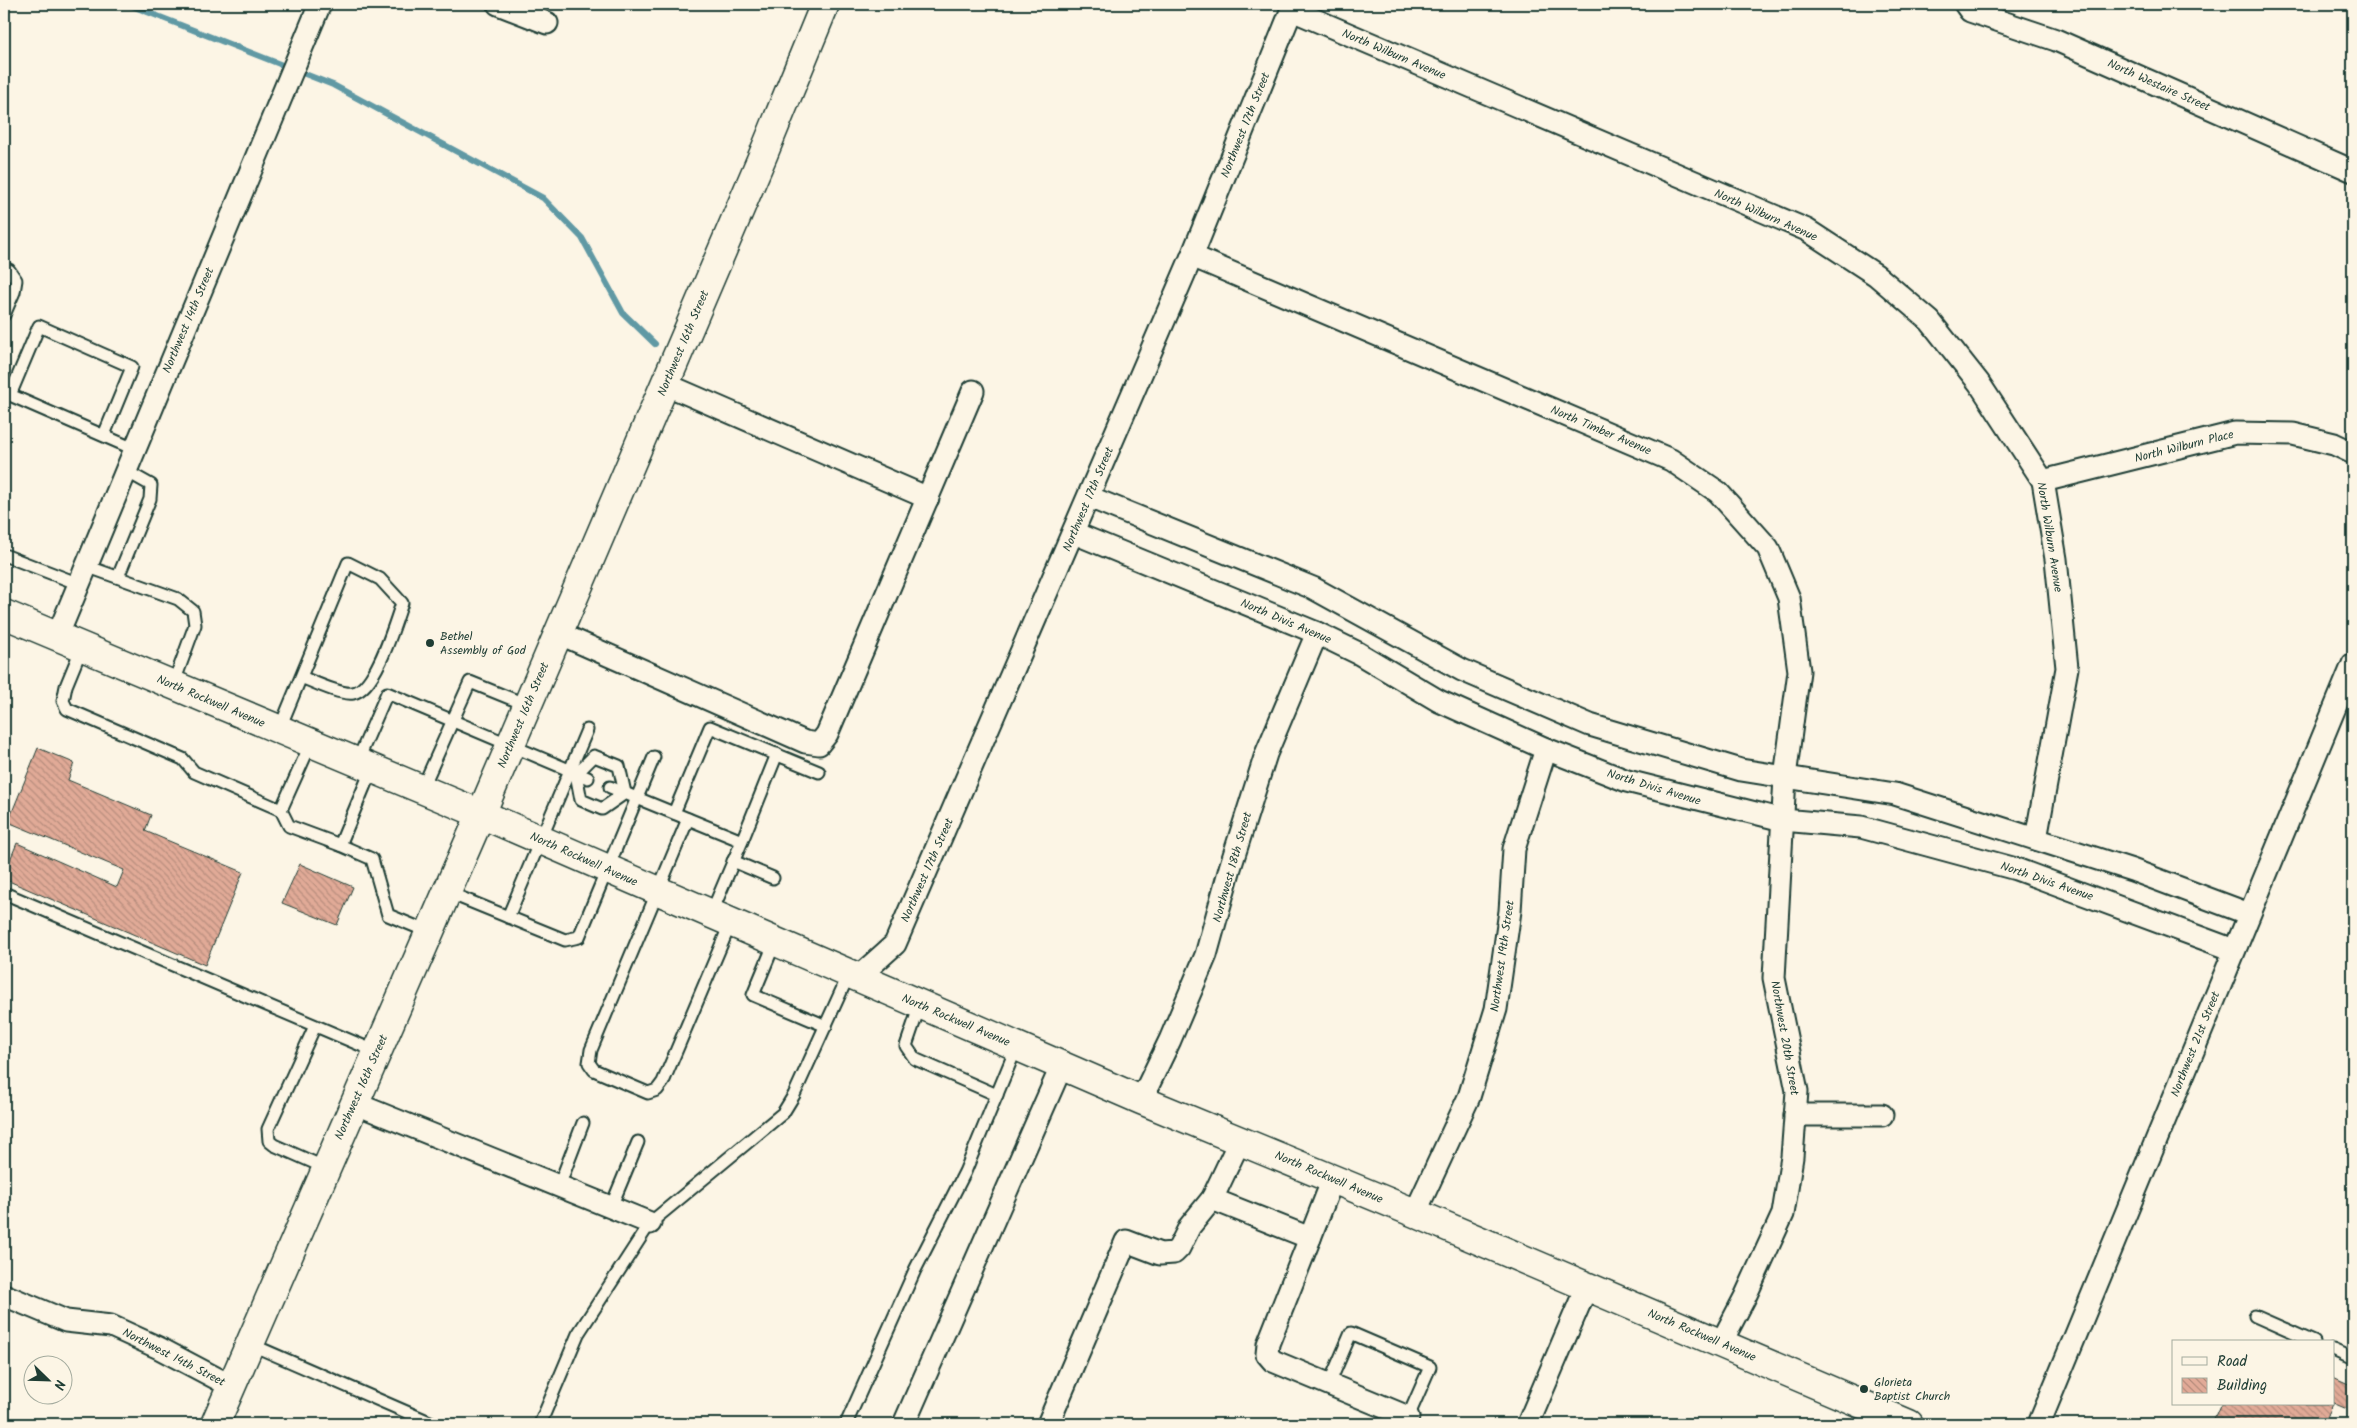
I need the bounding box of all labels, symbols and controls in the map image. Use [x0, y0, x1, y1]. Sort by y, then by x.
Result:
street label: North Wilburn Avenue [1339, 24, 1449, 85]
street label: North Westaire Street [2104, 54, 2214, 117]
street label: Northwest 17th Street [1216, 69, 1275, 181]
street label: North Wilburn Avenue [1711, 184, 1821, 247]
street label: Northwest 14th Street [158, 264, 219, 376]
street label: Northwest 16th Street [653, 287, 714, 399]
street label: North Timber Avenue [1547, 401, 1655, 461]
street label: North Wilburn Place [2132, 425, 2236, 468]
street label: Northwest 17th Street [1058, 443, 1119, 555]
street label: North Wilburn Avenue [2031, 481, 2068, 594]
street label: North Divis Avenue [1237, 594, 1335, 649]
place label: Bethel Assembly of God [440, 627, 527, 660]
marker: Bethel Assembly of God [424, 637, 436, 649]
street label: Northwest 16th Street [493, 659, 554, 771]
street label: North Rockwell Avenue [154, 670, 269, 733]
street label: North Divis Avenue [1605, 764, 1704, 811]
street label: Northwest 18th Street [1208, 809, 1257, 925]
street label: Northwest 17th Street [896, 815, 959, 925]
street label: North Rockwell Avenue [527, 827, 641, 892]
street label: North Divis Avenue [1998, 857, 2096, 906]
street label: Northwest 19th Street [1485, 899, 1520, 1013]
street label: Northwest 20th Street [1765, 979, 1804, 1097]
street label: Northwest 21st Street [2166, 988, 2225, 1100]
street label: North Rockwell Avenue [899, 989, 1014, 1052]
street label: Northwest 16th Street [330, 1031, 393, 1143]
street label: North Rockwell Avenue [1272, 1146, 1387, 1209]
street label: North Rockwell Avenue [1645, 1304, 1760, 1367]
street label: Northwest 14th Street [119, 1323, 229, 1392]
legend [2172, 1340, 2334, 1406]
text: Road [2217, 1350, 2248, 1374]
north arrow [22, 1356, 72, 1406]
place label: Glorieta Baptist Church [1874, 1373, 1950, 1406]
text: Building [2217, 1374, 2267, 1398]
text: N [47, 1376, 71, 1393]
marker: Glorieta Baptist Church [1858, 1383, 1870, 1395]

